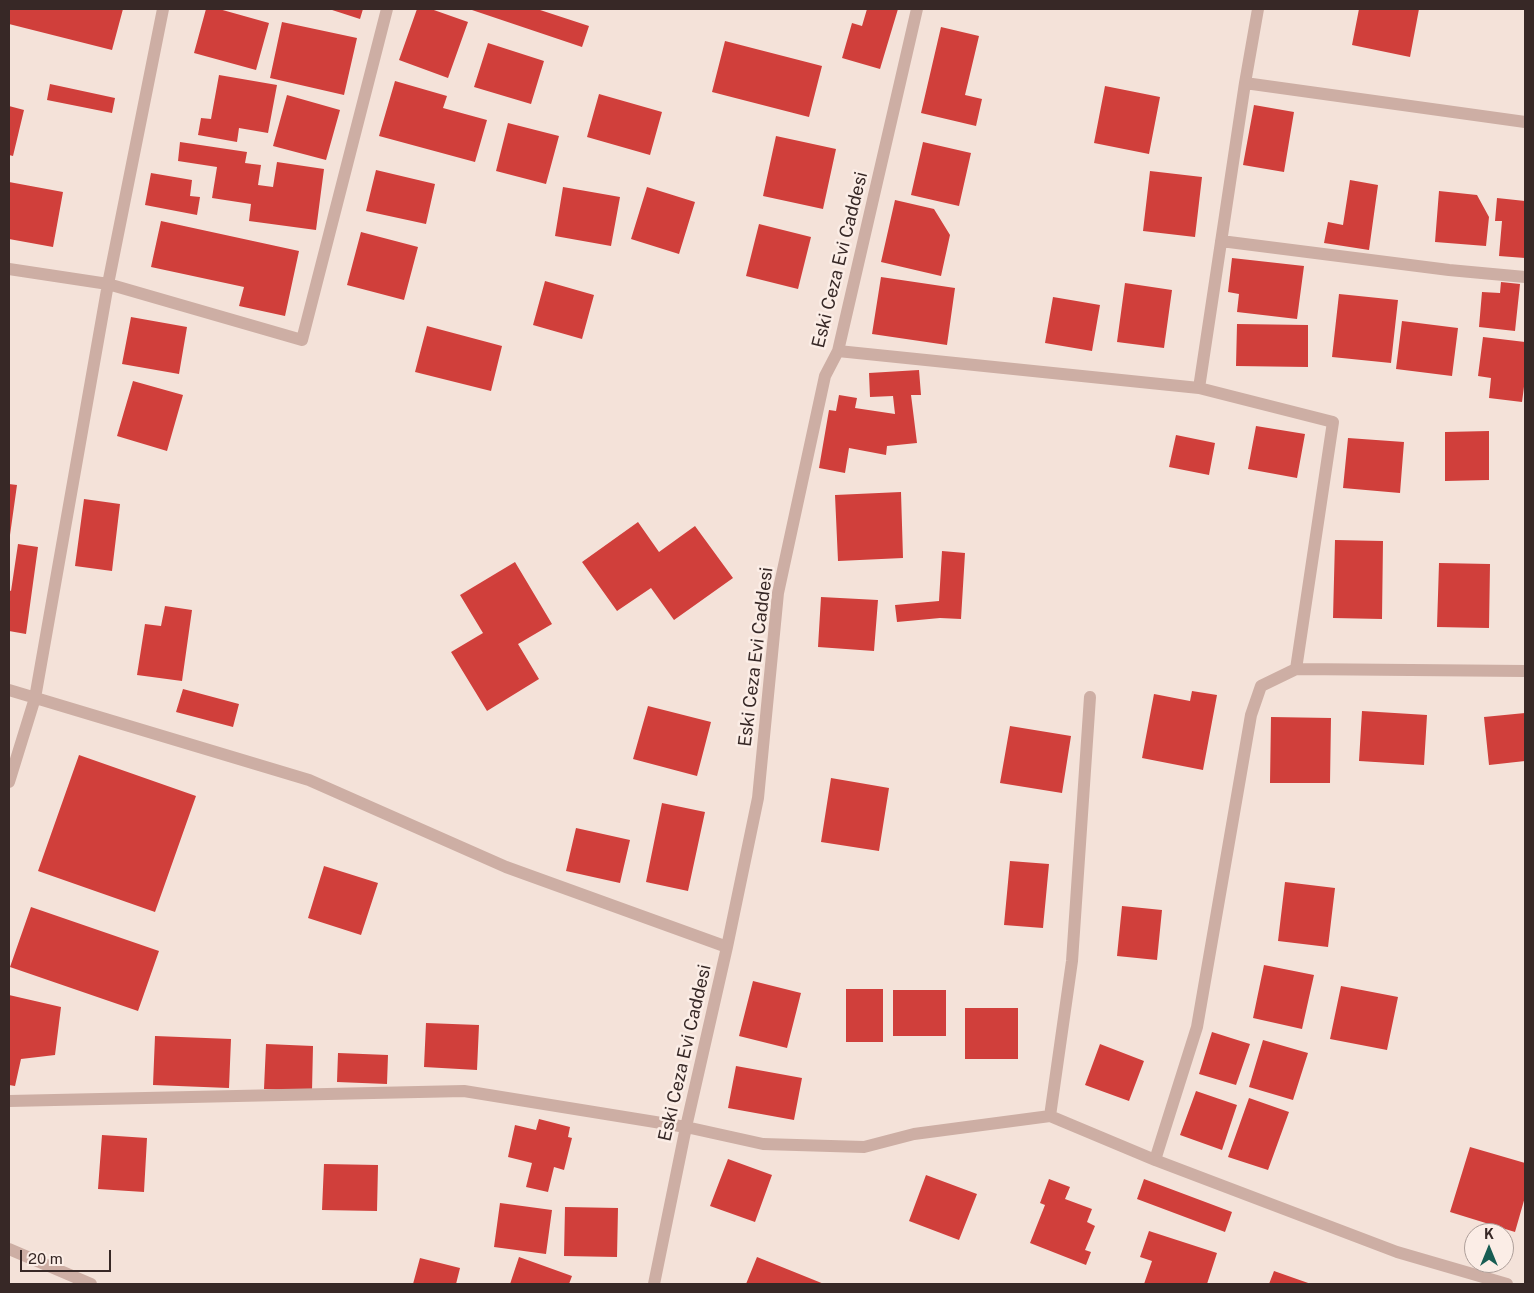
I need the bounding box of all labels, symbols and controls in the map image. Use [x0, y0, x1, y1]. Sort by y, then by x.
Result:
street label: Eski Ceza Evi Caddesi [808, 170, 872, 350]
street label: Eski Ceza Evi Caddesi [734, 566, 778, 748]
street label: Eski Ceza Evi Caddesi [654, 963, 716, 1143]
north arrow [1464, 1223, 1514, 1273]
text: K [1484, 1226, 1494, 1242]
scale bar [22, 1240, 114, 1272]
text: 20 m [28, 1250, 63, 1267]

